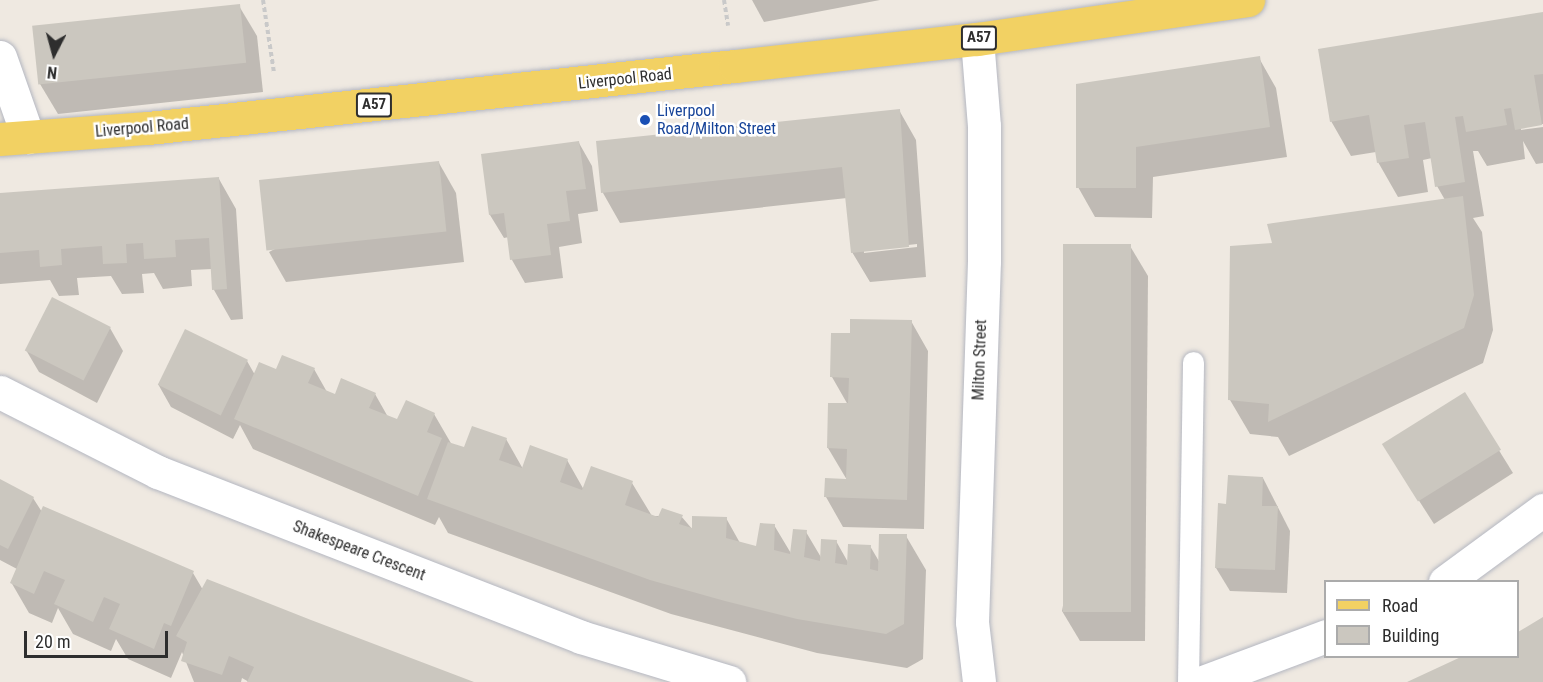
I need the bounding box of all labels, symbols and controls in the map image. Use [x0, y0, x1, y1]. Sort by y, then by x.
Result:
north arrow [24, 24, 84, 84]
road number: A57 [960, 26, 998, 50]
text: N [46, 62, 58, 82]
street label: Liverpool Road [577, 65, 673, 93]
road number: A57 [354, 93, 394, 117]
place label: Liverpool Road/Milton Street [657, 101, 776, 139]
marker: Liverpool Road/Milton Street [638, 113, 652, 127]
street label: Liverpool Road [94, 114, 190, 142]
street label: Milton Street [969, 319, 991, 401]
street label: Shakespeare Crescent [290, 517, 428, 585]
legend [1324, 580, 1519, 658]
text: Road [1382, 595, 1418, 616]
scale bar [27, 619, 171, 657]
text: Building [1382, 625, 1439, 646]
text: 20 m [35, 631, 70, 652]

